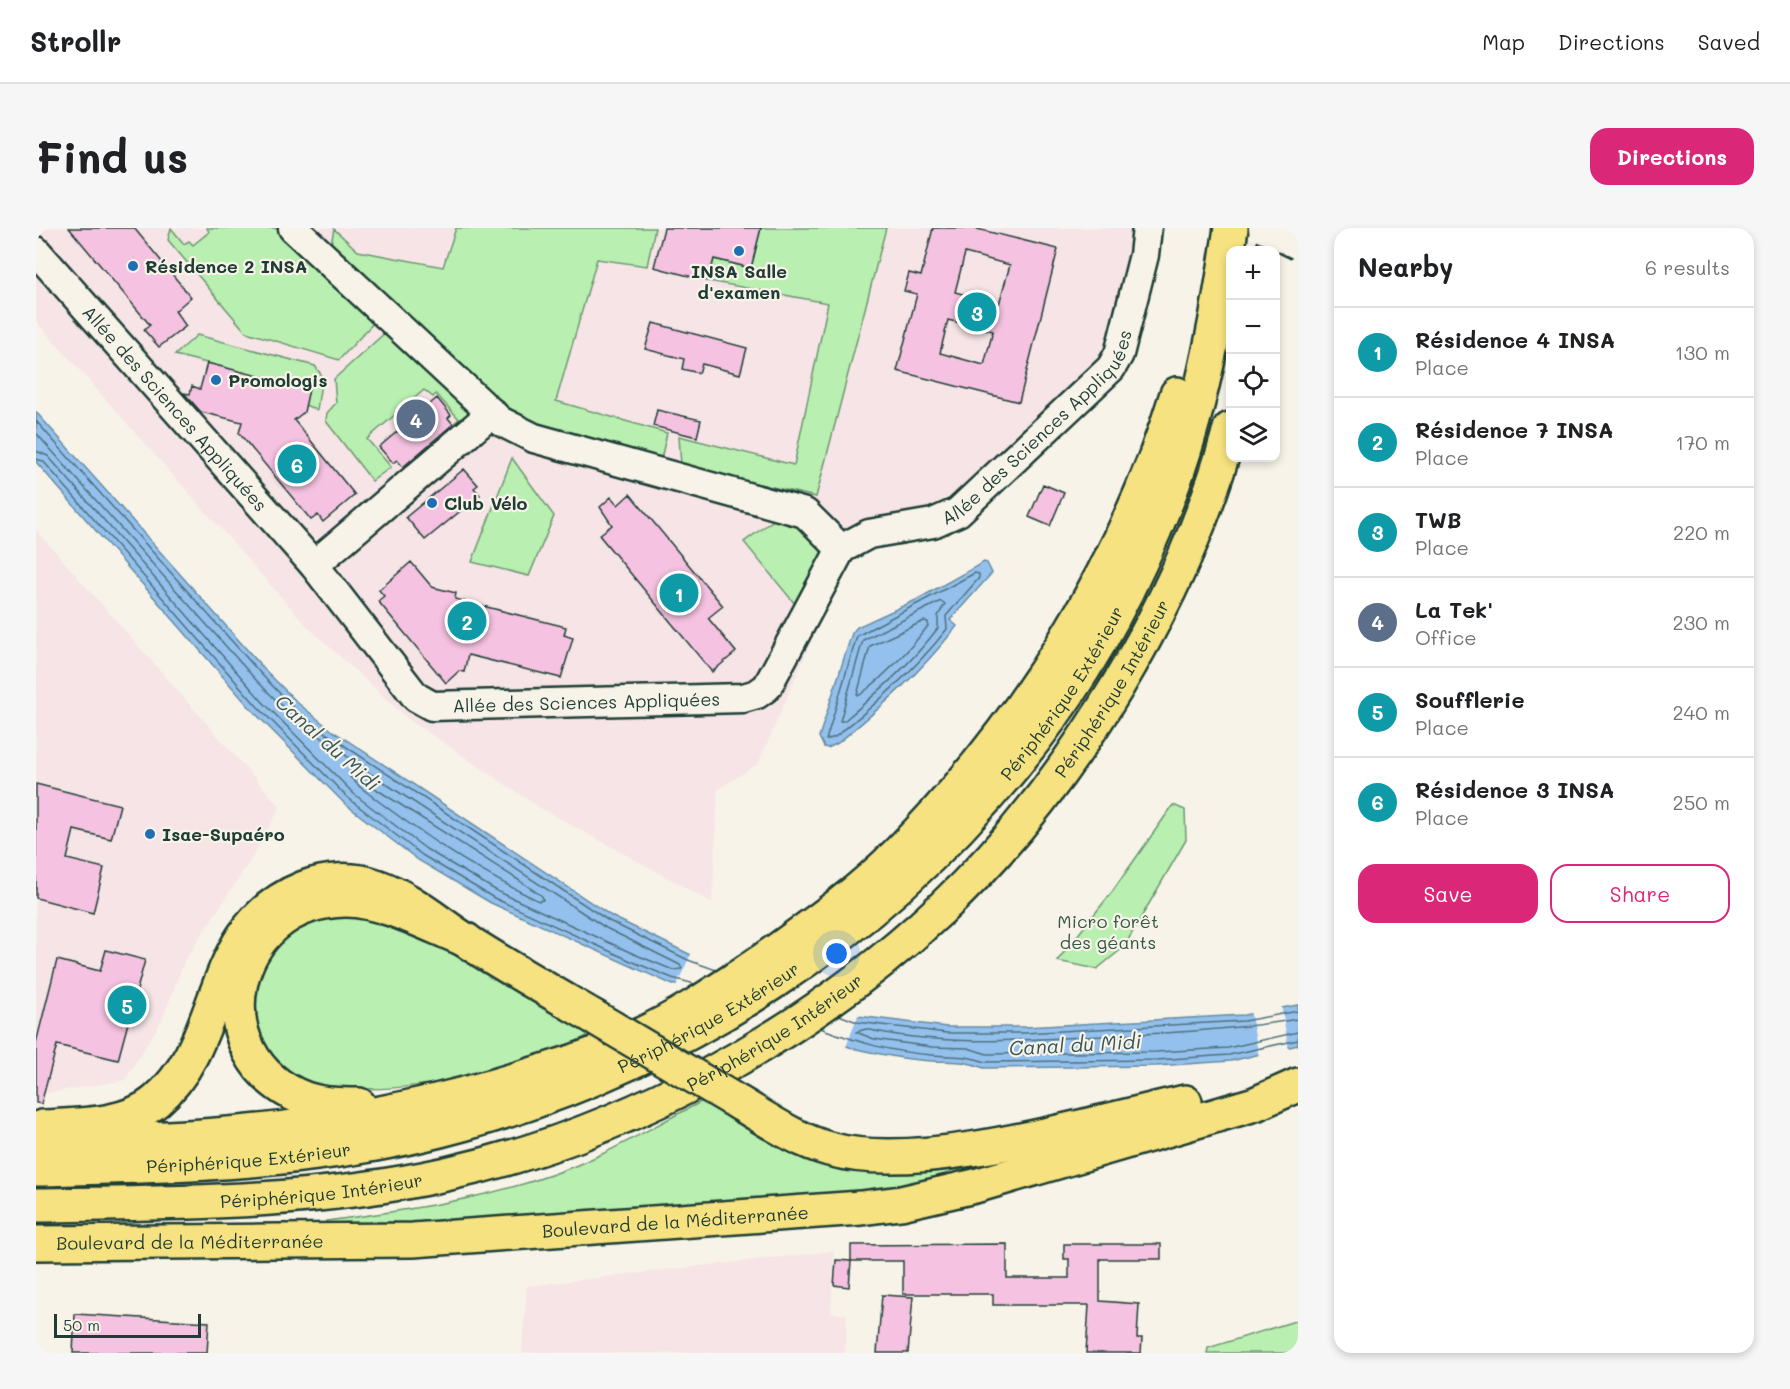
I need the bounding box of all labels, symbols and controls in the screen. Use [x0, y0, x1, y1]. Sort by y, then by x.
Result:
text: Strollr [30, 23, 121, 59]
text: Map [1482, 28, 1525, 55]
text: Directions [1558, 28, 1665, 55]
text: Saved [1698, 28, 1760, 55]
button: Directions [1590, 128, 1754, 185]
text: Find us [36, 129, 188, 184]
marker: INSA Salle d'examen [732, 244, 746, 258]
map controls [1226, 246, 1280, 462]
button: + [1226, 246, 1280, 300]
text: Nearby [1358, 250, 1453, 284]
place label: Résidence 2 INSA [145, 254, 307, 278]
text: 6 results [1645, 254, 1730, 280]
marker: Résidence 2 INSA [126, 259, 140, 273]
place label: INSA Salle d'examen [691, 259, 787, 304]
pin: 3 [958, 290, 996, 334]
street label: Allée des Sciences Appliquées [78, 300, 273, 516]
button: − [1226, 300, 1280, 354]
text: Résidence 4 INSA [1415, 325, 1615, 354]
street label: Allée des Sciences Appliquées [938, 327, 1137, 530]
text: 1 [1373, 339, 1382, 365]
text: 130 m [1675, 339, 1730, 365]
button: locate [1226, 354, 1280, 408]
text: Place [1415, 354, 1469, 380]
place label: Promologis [228, 368, 328, 392]
marker: Promologis [209, 373, 223, 387]
pin: 4 [396, 396, 436, 441]
button: layers [1226, 408, 1280, 462]
text: Résidence 7 INSA [1415, 415, 1613, 444]
text: 2 [1372, 429, 1383, 455]
text: 170 m [1675, 429, 1730, 455]
pin: 6 [278, 442, 316, 486]
text: Place [1415, 444, 1469, 470]
place label: Club Vélo [444, 491, 528, 515]
marker: Club Vélo [425, 496, 439, 510]
text: TWB [1415, 505, 1462, 534]
text: 3 [1372, 519, 1384, 545]
text: 220 m [1673, 519, 1730, 545]
text: Place [1415, 534, 1469, 560]
pin: 1 [660, 570, 698, 616]
text: La Tek' [1415, 595, 1493, 624]
street label: Périphérique Intérieur [1049, 596, 1175, 782]
pin: 2 [448, 598, 486, 644]
street label: Périphérique Extérieur [995, 602, 1129, 785]
text: 4 [1371, 609, 1384, 635]
text: 230 m [1672, 609, 1730, 635]
text: Office [1415, 624, 1477, 650]
text: Soufflerie [1415, 685, 1525, 714]
street label: Allée des Sciences Appliquées [452, 687, 720, 717]
water label: Canal du Midi [270, 688, 387, 797]
text: 5 [1372, 699, 1383, 725]
text: 240 m [1672, 699, 1730, 725]
text: Place [1415, 714, 1469, 740]
text: Résidence 3 INSA [1415, 775, 1614, 804]
text: 6 [1371, 789, 1384, 815]
text: 250 m [1673, 789, 1730, 815]
text: Place [1415, 804, 1469, 830]
place label: Isae-Supaéro [162, 822, 285, 846]
marker: Isae-Supaéro [143, 827, 157, 841]
button: Save [1358, 864, 1538, 923]
button: Share [1550, 864, 1730, 923]
park label: Micro forêt des géants [1057, 909, 1159, 954]
your location [822, 939, 851, 968]
street label: Périphérique Extérieur [614, 956, 804, 1078]
street label: Périphérique Intérieur [683, 968, 867, 1097]
pin: 5 [108, 982, 146, 1028]
water label: Canal du Midi [1008, 1028, 1143, 1060]
street label: Périphérique Extérieur [146, 1136, 353, 1178]
street label: Périphérique Intérieur [220, 1167, 425, 1213]
street label: Boulevard de la Méditerranée [541, 1200, 810, 1243]
street label: Boulevard de la Méditerranée [56, 1229, 324, 1255]
scale bar [54, 1311, 201, 1338]
text: 50 m [63, 1314, 100, 1335]

